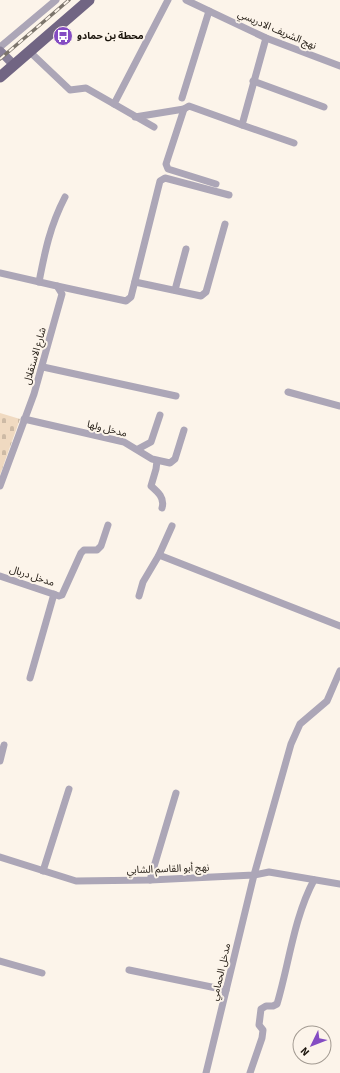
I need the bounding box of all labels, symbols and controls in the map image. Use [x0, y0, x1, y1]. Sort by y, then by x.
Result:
street label: نهج الشريف الادريسي [235, 7, 319, 53]
bus stop icon: محطة بن حمادو [52, 25, 74, 47]
place label: محطة بن حمادو [77, 29, 144, 43]
street label: شارع الاستقلال [20, 325, 50, 386]
street label: مدخل ولها [86, 417, 128, 441]
street label: مدخل دربال [8, 562, 56, 590]
street label: نهج أبو القاسم الشابي [126, 861, 210, 878]
street label: مدخل الحمامي [208, 942, 235, 1002]
north arrow [292, 1025, 332, 1065]
text: N [297, 1044, 313, 1059]

